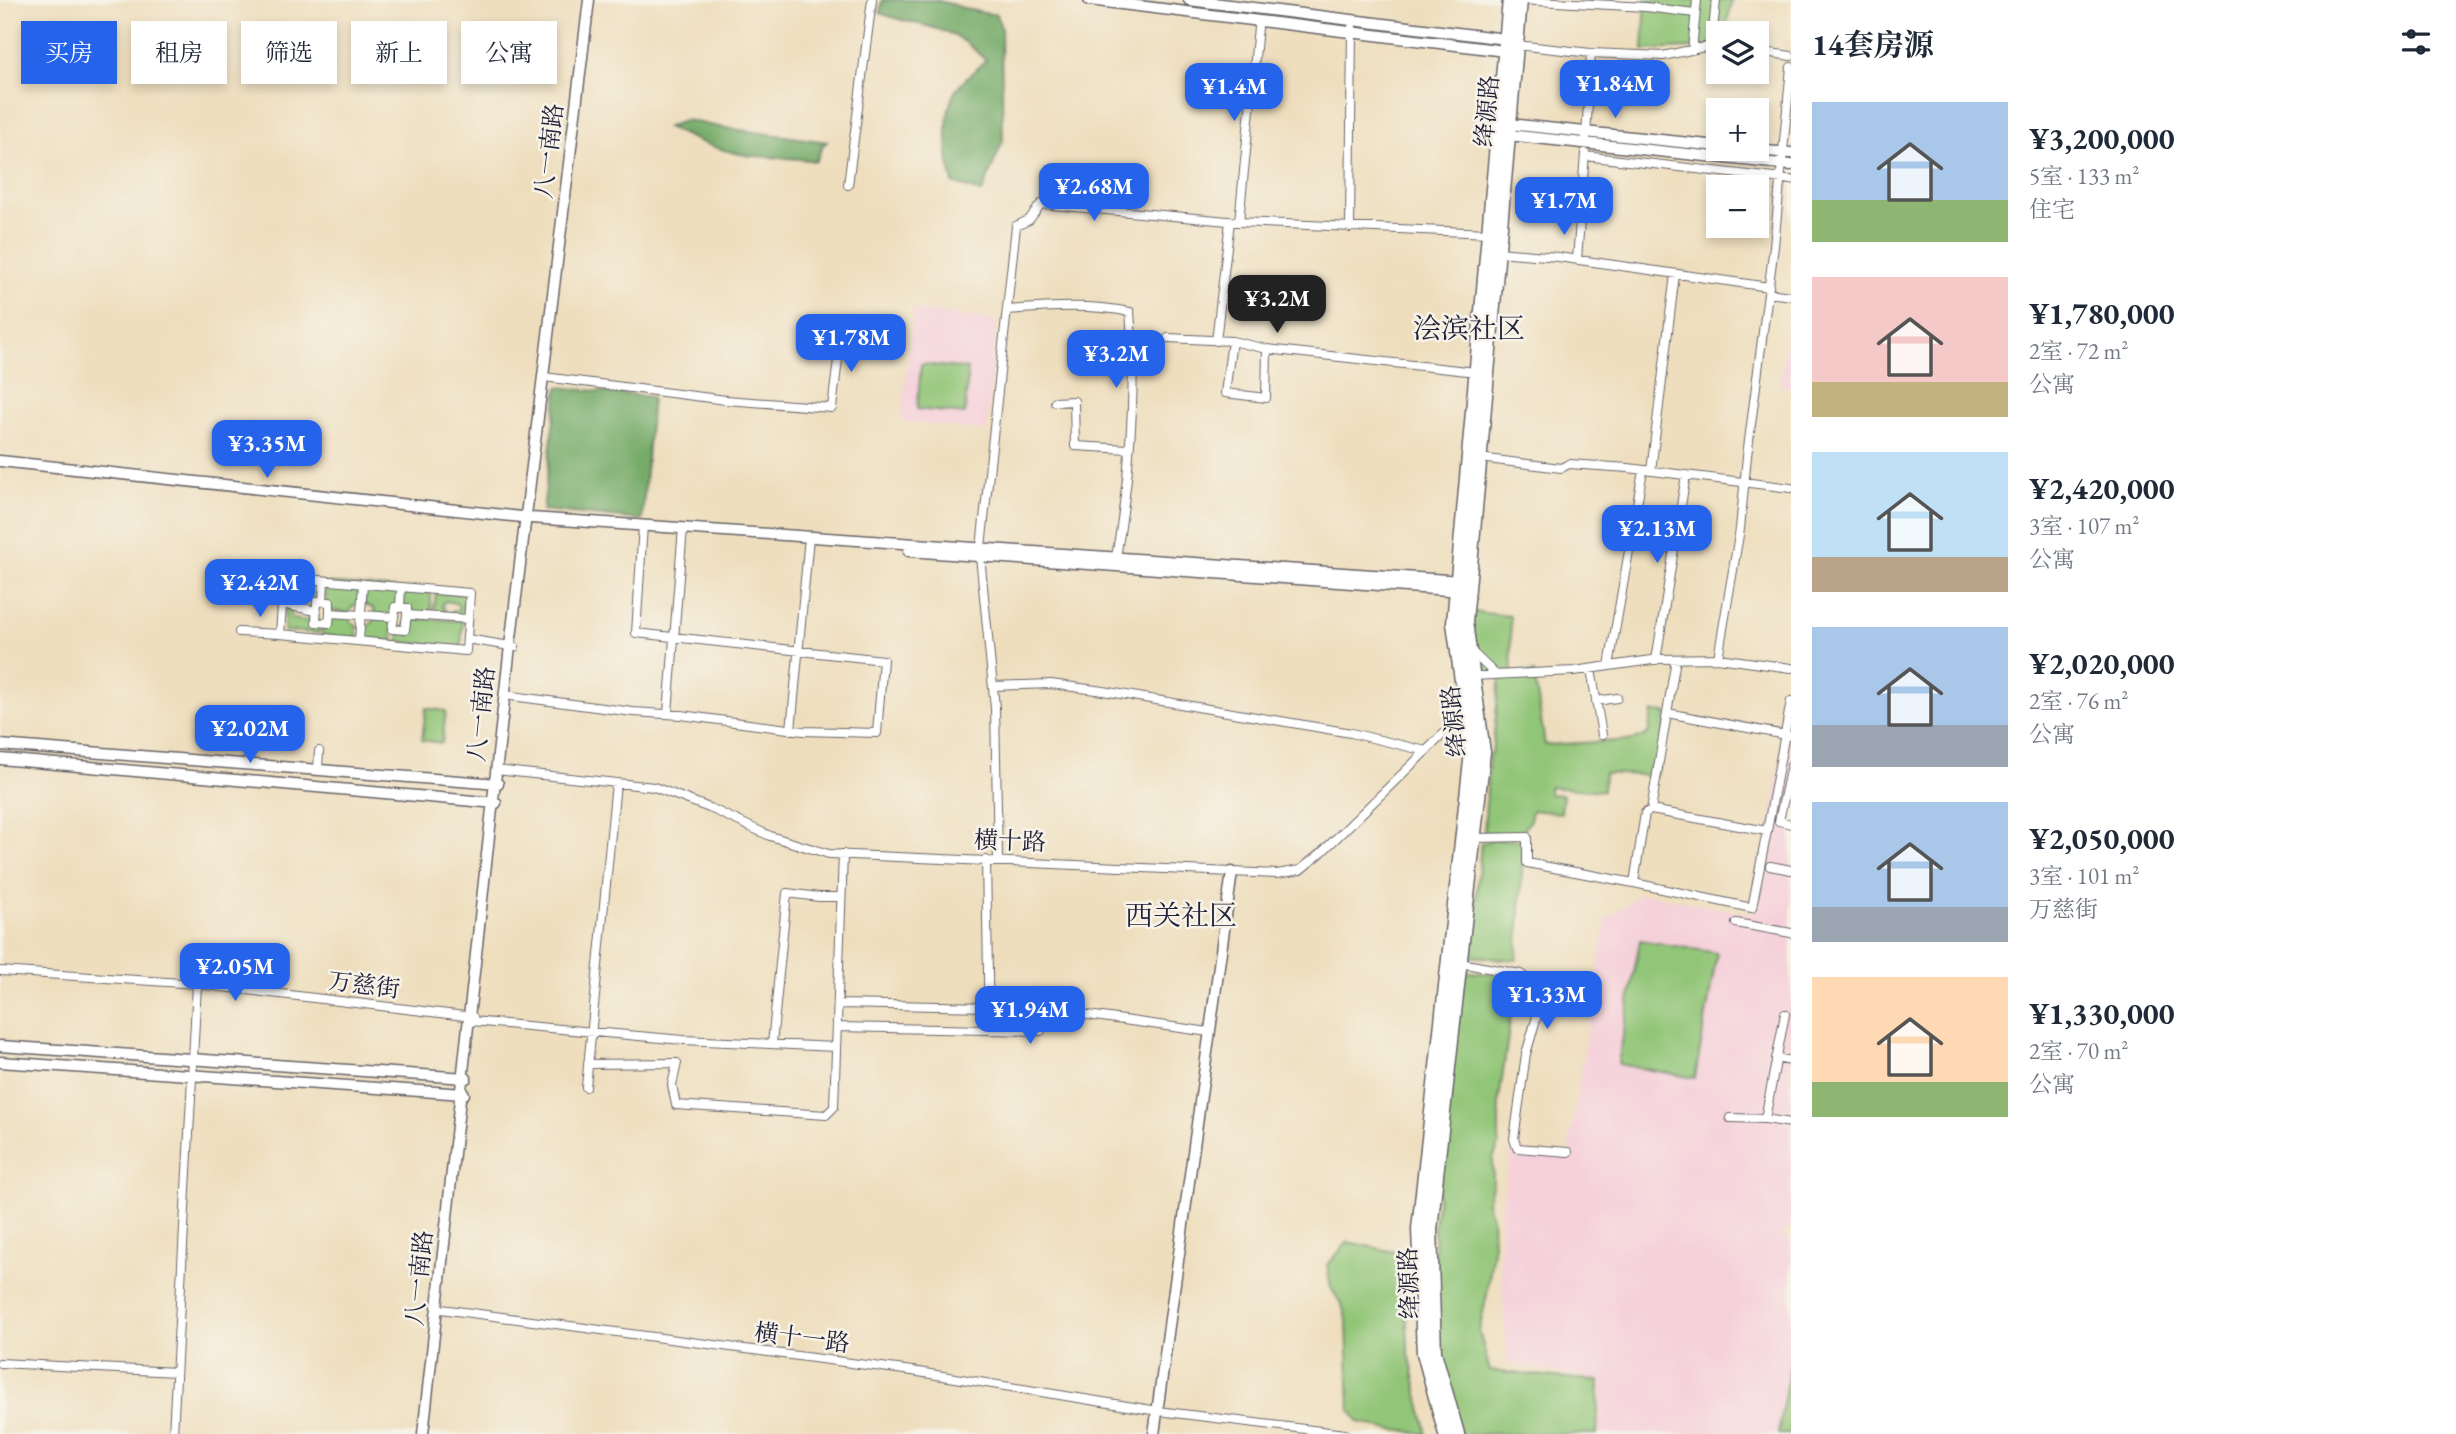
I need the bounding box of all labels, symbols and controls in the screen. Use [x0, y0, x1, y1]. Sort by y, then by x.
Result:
chip: 买房 [21, 21, 117, 84]
chip: 租房 [131, 21, 227, 84]
chip: 筛选 [241, 21, 337, 84]
chip: 新上 [351, 21, 447, 84]
chip: 公寓 [461, 21, 557, 84]
map controls [1706, 21, 1769, 238]
button: layers [1706, 21, 1769, 84]
icon: filters [2397, 23, 2435, 61]
text: 14套房源 [1812, 25, 1934, 64]
pin: ¥1.84M [1558, 60, 1672, 120]
pin: ¥1.4M [1185, 64, 1283, 123]
text: ¥1.84M [1576, 68, 1654, 98]
text: ¥1.4M [1201, 71, 1267, 101]
street label: 绛源路 [1468, 74, 1505, 148]
button: + [1706, 98, 1769, 161]
street label: 八一南路 [527, 101, 570, 200]
text: ¥3,200,000 [2029, 119, 2175, 158]
icon: home [1868, 130, 1952, 214]
text: 5室 · 133 m² [2029, 161, 2139, 191]
pin: ¥2.68M [1037, 164, 1151, 223]
text: ¥2.68M [1055, 171, 1133, 201]
button: − [1706, 175, 1769, 238]
pin: ¥1.7M [1515, 177, 1613, 237]
text: ¥1.7M [1531, 185, 1597, 215]
text: 住宅 [2029, 194, 2075, 224]
pin: ¥3.2M [1228, 276, 1326, 335]
text: ¥3.2M [1244, 283, 1310, 313]
text: ¥1,780,000 [2029, 294, 2175, 333]
icon: home [1868, 305, 1952, 389]
district label: 浍滨社区 [1413, 310, 1525, 346]
pin: ¥1.78M [794, 314, 908, 374]
text: ¥1.78M [812, 322, 890, 352]
pin: ¥3.2M [1067, 330, 1165, 390]
text: 2室 · 72 m² [2029, 336, 2128, 366]
text: ¥3.2M [1083, 338, 1149, 368]
text: 公寓 [2029, 369, 2075, 399]
pin: ¥3.35M [210, 420, 324, 480]
text: ¥3.35M [228, 428, 306, 458]
text: ¥2,420,000 [2029, 469, 2175, 508]
icon: home [1868, 480, 1952, 564]
pin: ¥2.13M [1600, 505, 1714, 565]
text: 3室 · 107 m² [2029, 511, 2139, 541]
text: ¥2.13M [1618, 513, 1696, 543]
text: 公寓 [2029, 544, 2075, 574]
pin: ¥2.42M [203, 560, 317, 619]
text: ¥2.42M [221, 567, 299, 597]
text: ¥2,020,000 [2029, 644, 2175, 683]
icon: home [1868, 655, 1952, 739]
street label: 八一南路 [460, 665, 501, 763]
street label: 绛源路 [1434, 684, 1473, 758]
text: 2室 · 76 m² [2029, 686, 2128, 716]
pin: ¥2.02M [193, 706, 307, 765]
text: ¥2.02M [211, 713, 289, 743]
text: 公寓 [2029, 719, 2075, 749]
text: ¥2,050,000 [2029, 819, 2175, 858]
street label: 横十路 [973, 824, 1047, 857]
icon: home [1868, 830, 1952, 914]
text: 3室 · 101 m² [2029, 861, 2139, 891]
text: 万慈街 [2029, 894, 2098, 924]
district label: 西关社区 [1125, 897, 1237, 933]
pin: ¥2.05M [178, 944, 292, 1003]
text: ¥2.05M [196, 951, 274, 981]
street label: 万慈街 [326, 965, 402, 1004]
pin: ¥1.33M [1490, 972, 1604, 1031]
text: ¥1.33M [1508, 979, 1586, 1009]
pin: ¥1.94M [973, 986, 1087, 1046]
text: ¥1.94M [991, 994, 1069, 1024]
text: ¥1,330,000 [2029, 994, 2175, 1033]
icon: home [1868, 1005, 1952, 1089]
text: 2室 · 70 m² [2029, 1036, 2128, 1066]
text: 公寓 [2029, 1069, 2075, 1099]
street label: 八一南路 [398, 1229, 439, 1327]
street label: 绛源路 [1392, 1246, 1425, 1320]
street label: 横十一路 [753, 1316, 852, 1359]

